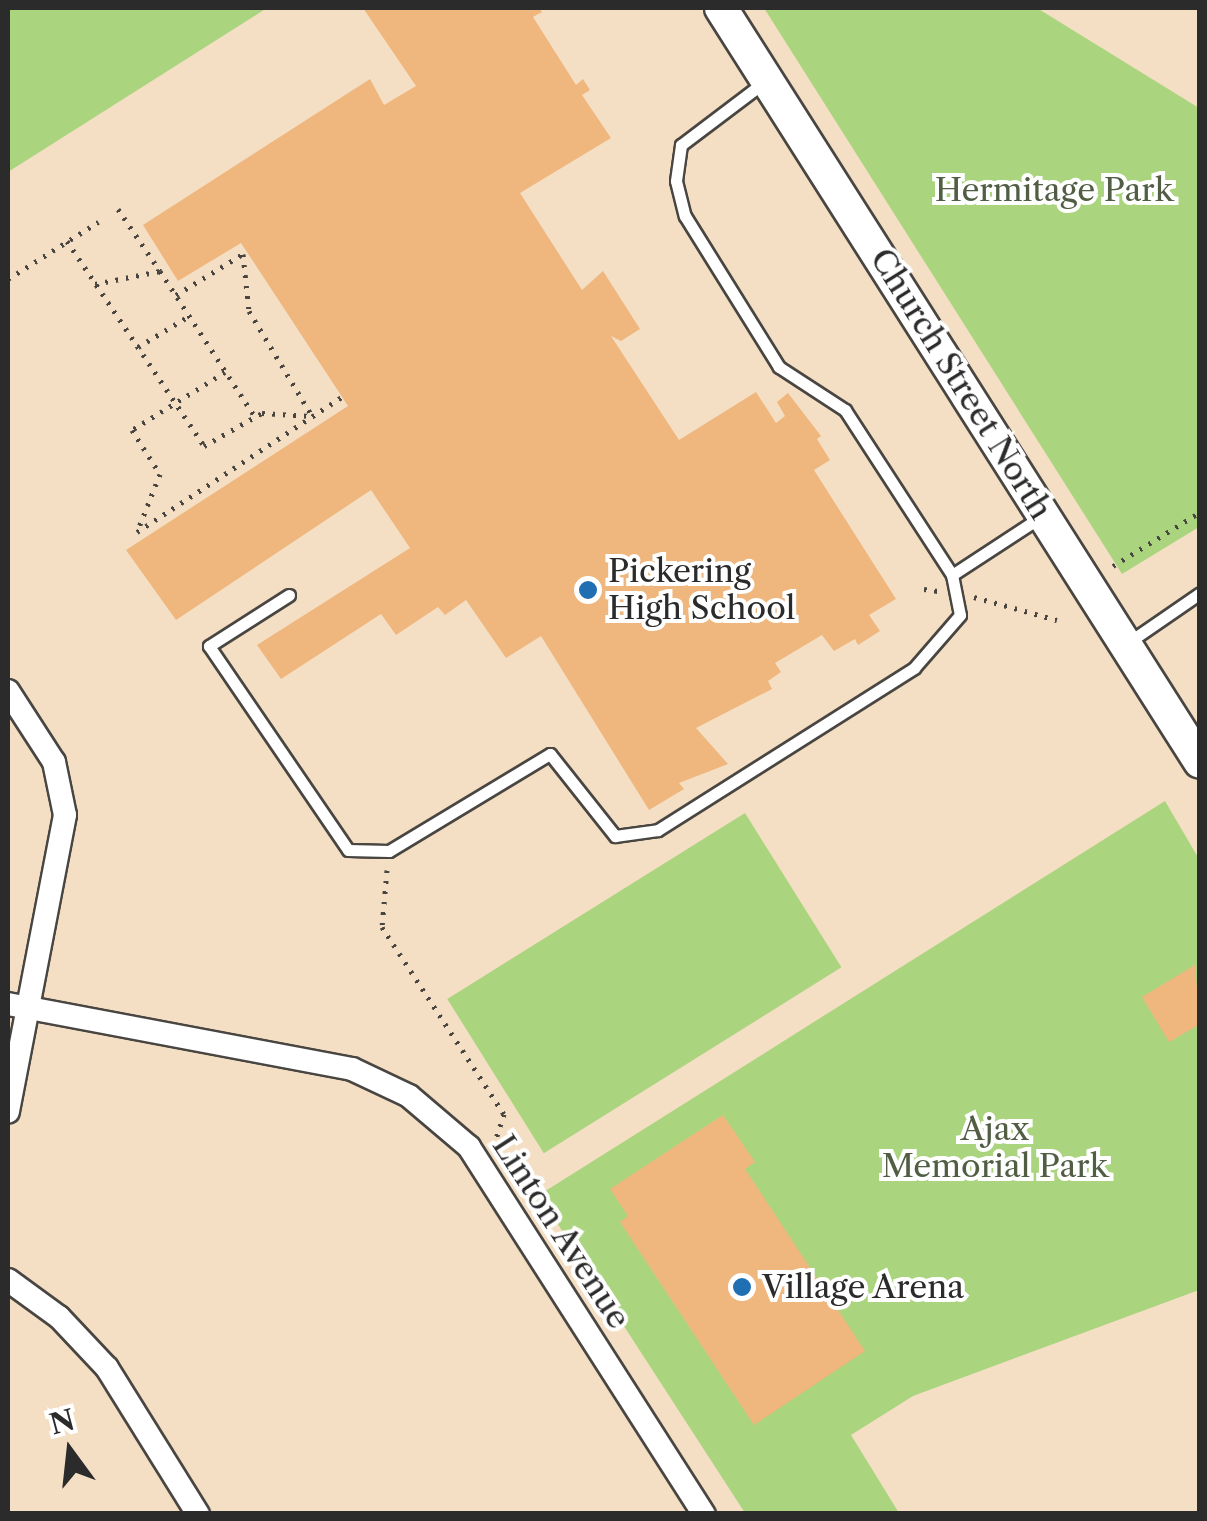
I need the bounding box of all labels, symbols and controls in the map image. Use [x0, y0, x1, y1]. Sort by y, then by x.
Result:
park label: Hermitage Park [935, 171, 1173, 209]
street label: Church Street North [862, 241, 1060, 527]
place label: Pickering High School [608, 553, 795, 628]
marker: Pickering High School [577, 579, 599, 601]
park label: Ajax Memorial Park [882, 1111, 1108, 1186]
street label: Linton Avenue [484, 1128, 638, 1336]
place label: Village Arena [762, 1268, 965, 1306]
marker: Village Arena [731, 1276, 753, 1298]
north arrow [20, 1401, 120, 1501]
text: N [46, 1402, 78, 1442]

